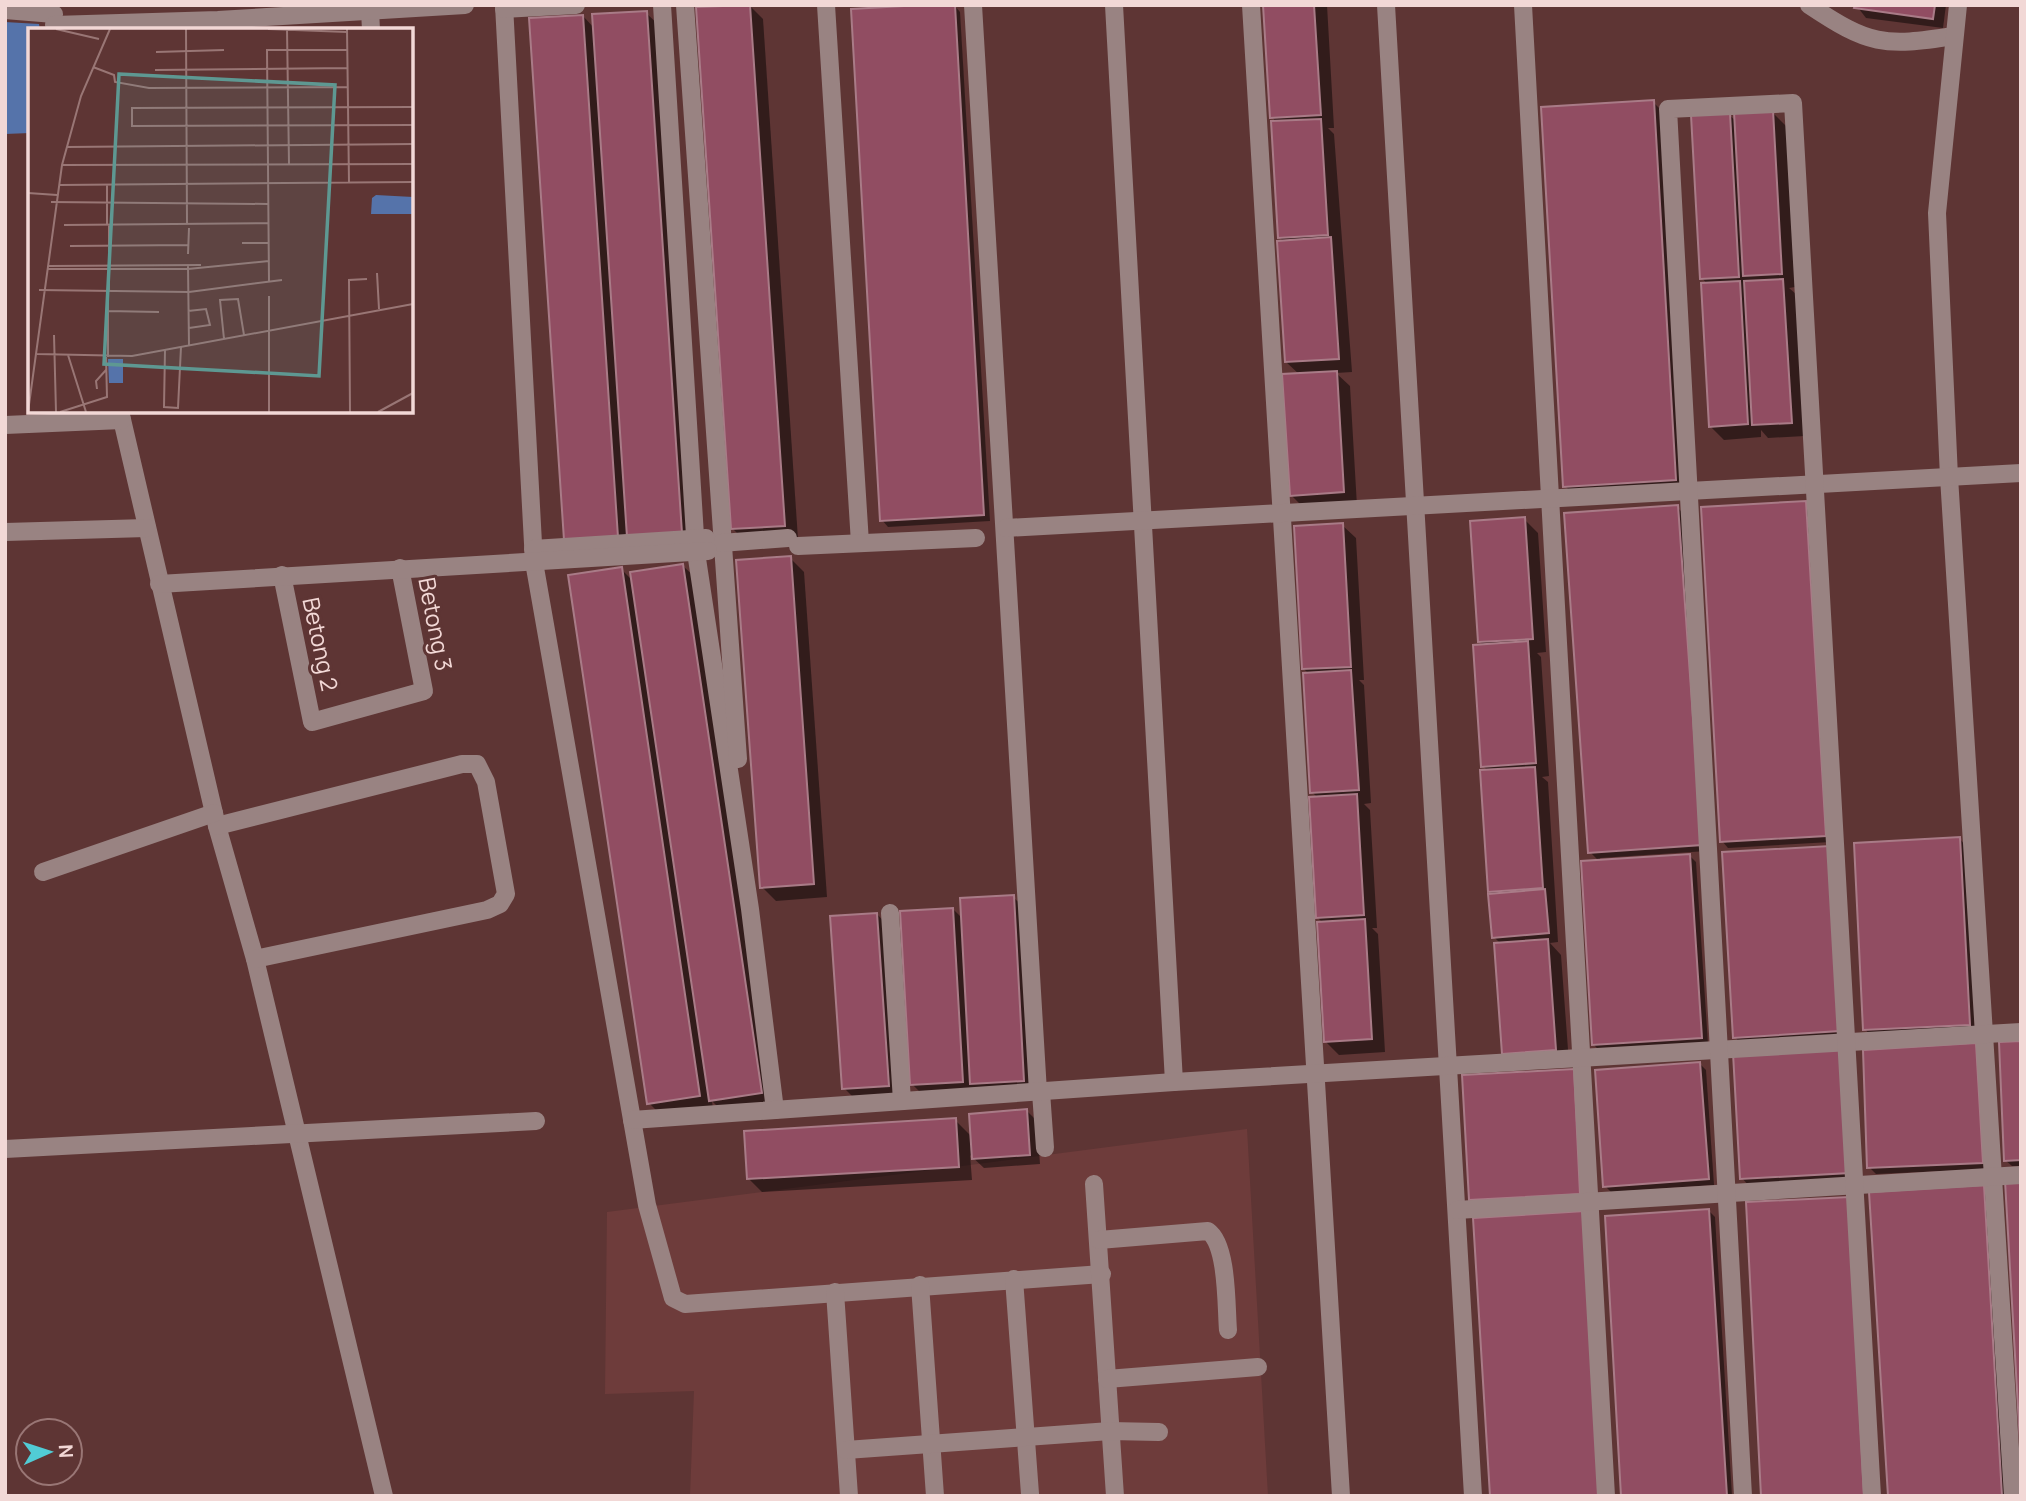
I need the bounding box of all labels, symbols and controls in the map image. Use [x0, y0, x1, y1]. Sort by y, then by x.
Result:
inset map [28, 28, 413, 413]
street label: Betong 3 [411, 575, 461, 673]
street label: Betong 2 [295, 594, 347, 694]
north arrow [14, 1417, 84, 1487]
text: N [53, 1444, 79, 1459]

